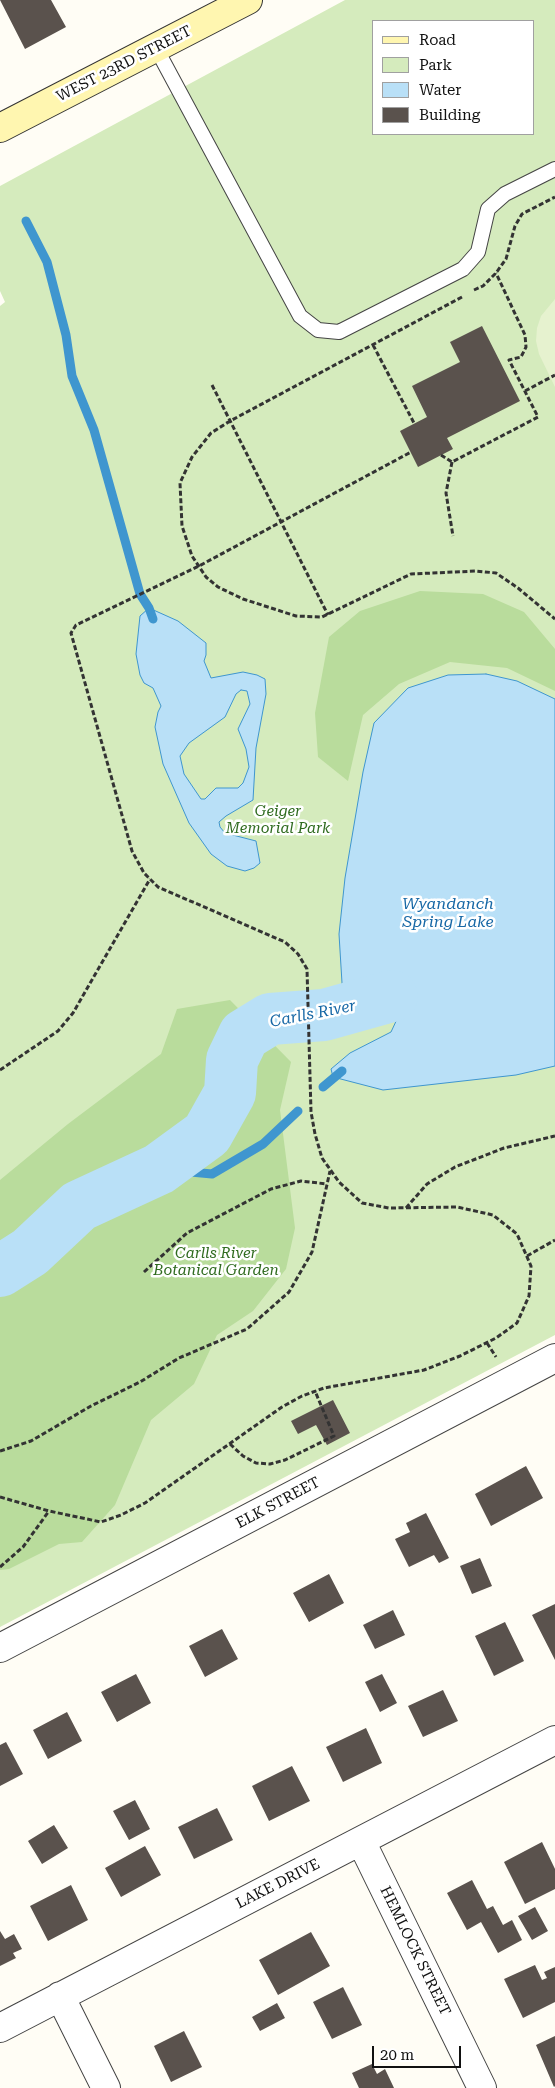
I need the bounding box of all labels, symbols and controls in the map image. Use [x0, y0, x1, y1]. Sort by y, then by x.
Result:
legend [372, 20, 535, 135]
street label: WEST 23RD STREET [53, 22, 195, 106]
text: Road [419, 31, 456, 49]
text: Park [419, 56, 452, 74]
text: Water [419, 81, 461, 99]
text: Building [419, 106, 480, 124]
park label: Geiger Memorial Park [226, 803, 330, 838]
water label: Wyandanch Spring Lake [402, 894, 494, 932]
water label: Carlls River [268, 996, 358, 1032]
park label: Carlls River Botanical Garden [153, 1245, 279, 1280]
street label: ELK STREET [233, 1473, 323, 1533]
street label: LAKE DRIVE [233, 1855, 323, 1913]
street label: HEMLOCK STREET [376, 1883, 454, 2019]
scale bar [375, 2036, 464, 2068]
text: 20 m [380, 2046, 414, 2064]

